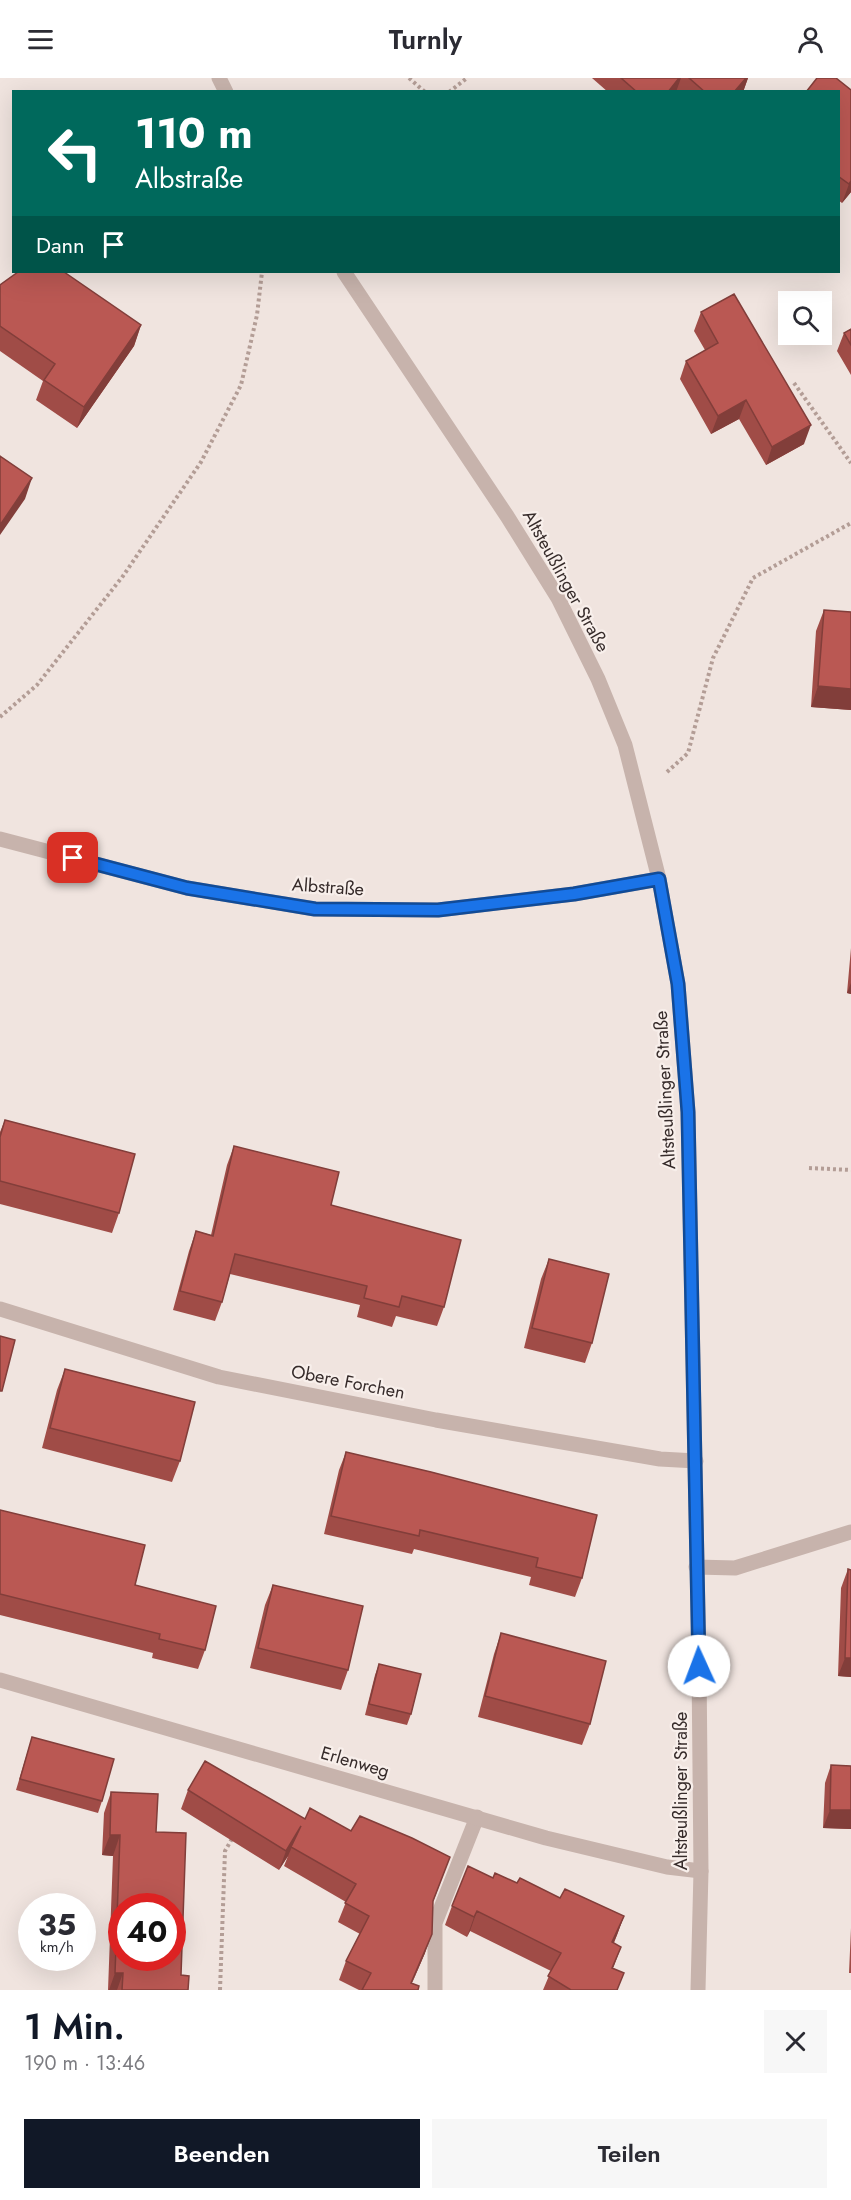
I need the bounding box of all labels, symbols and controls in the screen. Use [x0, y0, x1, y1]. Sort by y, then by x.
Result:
text: Turnly [389, 20, 462, 59]
icon: menu [24, 23, 57, 56]
icon: person [794, 23, 827, 56]
text: 110 m [135, 103, 253, 164]
icon: left [36, 114, 114, 192]
text: Albstraße [135, 159, 243, 198]
icon: arrive [97, 228, 130, 261]
text: Dann [36, 229, 85, 261]
map controls [778, 291, 832, 345]
button: search [778, 291, 832, 345]
street label: Altsteußlinger Straße [516, 505, 616, 657]
pin [47, 832, 98, 883]
icon: arrive [56, 841, 89, 874]
street label: Albstraße [291, 872, 365, 902]
street label: Altsteußlinger Straße [648, 1010, 682, 1170]
street label: Obere Forchen [289, 1358, 407, 1406]
position arrow [667, 1634, 731, 1698]
street label: Altsteußlinger Straße [668, 1712, 694, 1870]
street label: Erlenweg [318, 1740, 392, 1784]
speed limit sign: 40 [108, 1893, 186, 1971]
text: 35 [38, 1903, 76, 1946]
text: km/h [40, 1936, 74, 1958]
text: 1 Min. [24, 2000, 125, 2052]
button: close [764, 2010, 827, 2073]
text: 190 m · 13:46 [24, 2049, 145, 2078]
button: Beenden [24, 2119, 420, 2188]
button: Teilen [432, 2119, 827, 2188]

